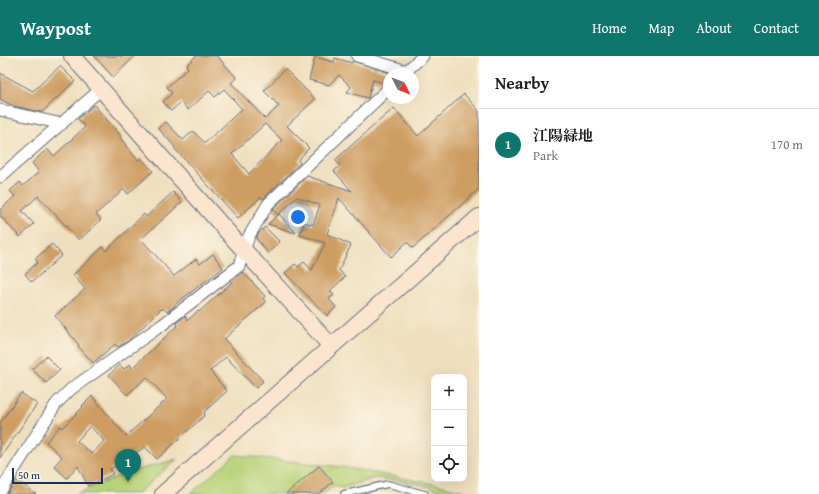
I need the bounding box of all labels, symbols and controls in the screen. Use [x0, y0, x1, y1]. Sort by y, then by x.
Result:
text: Waypost [20, 14, 91, 42]
text: Home [592, 18, 627, 38]
text: Map [649, 18, 674, 38]
text: About [696, 18, 732, 38]
text: Contact [754, 18, 799, 38]
north arrow [383, 68, 419, 104]
text: Nearby [495, 70, 549, 95]
text: 江陽緑地 [533, 125, 593, 146]
text: 1 [505, 135, 511, 154]
text: 170 m [771, 135, 803, 154]
text: Park [533, 146, 558, 165]
your location [288, 207, 308, 227]
map controls [431, 374, 467, 482]
button: + [431, 374, 467, 410]
button: − [431, 410, 467, 446]
button: locate [431, 446, 467, 482]
pin: 1 [115, 449, 141, 482]
scale bar [12, 466, 103, 485]
text: 50 m [18, 467, 40, 483]

